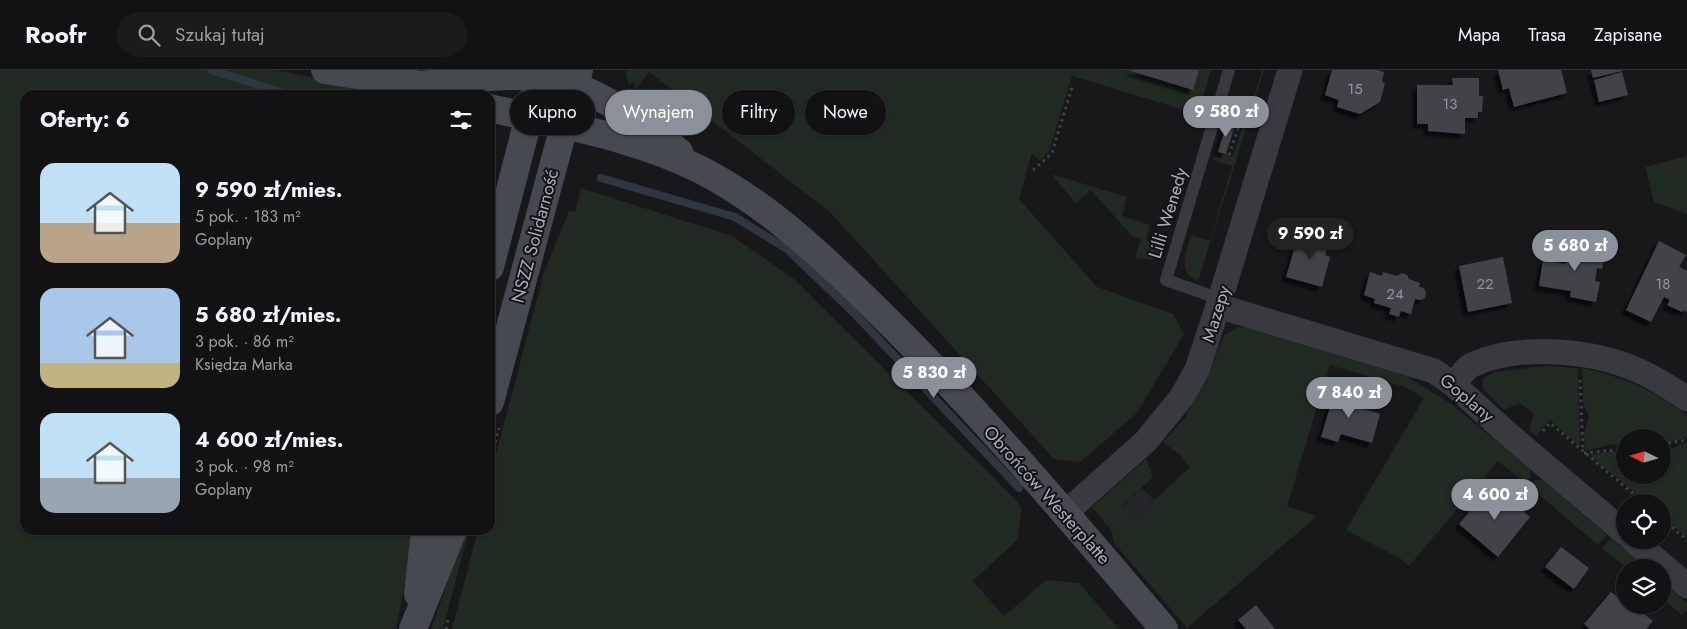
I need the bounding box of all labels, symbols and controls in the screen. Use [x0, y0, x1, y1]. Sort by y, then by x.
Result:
search box [117, 12, 467, 57]
text: Roofr [25, 17, 87, 52]
icon: search [135, 21, 163, 49]
text: Szukaj tutaj [175, 21, 265, 48]
text: Mapa [1458, 22, 1500, 48]
text: Trasa [1528, 22, 1566, 48]
text: Zapisane [1594, 22, 1662, 48]
house number: 15 [1347, 78, 1363, 100]
chip: Kupno [510, 90, 595, 135]
chip: Wynajem [605, 90, 712, 135]
chip: Filtry [722, 90, 795, 135]
chip: Nowe [805, 90, 886, 135]
house number: 13 [1443, 93, 1457, 115]
pin: 9 580 zł [1174, 96, 1278, 138]
text: 9 580 zł [1194, 100, 1258, 123]
text: Oferty: 6 [40, 105, 130, 135]
icon: filters [447, 106, 475, 134]
street label: Lilli Wenedy [1142, 164, 1194, 262]
street label: NSZZ Solidarność [505, 166, 565, 306]
text: 9 590 zł/mies. [195, 175, 342, 205]
icon: home [80, 183, 140, 243]
text: 5 pok. · 183 m² [195, 205, 301, 228]
pin: 9 590 zł [1258, 218, 1362, 260]
text: 9 590 zł [1278, 222, 1342, 245]
text: Goplany [195, 228, 252, 251]
pin: 5 680 zł [1523, 230, 1627, 272]
text: 5 680 zł [1543, 234, 1607, 257]
house number: 22 [1476, 273, 1494, 295]
house number: 18 [1656, 273, 1670, 295]
street label: Mazepy [1195, 282, 1237, 346]
house number: 24 [1386, 283, 1404, 305]
text: 5 680 zł/mies. [195, 300, 342, 330]
icon: home [80, 308, 140, 368]
text: 3 pok. · 86 m² [195, 330, 294, 353]
text: Księdza Marka [195, 353, 293, 376]
pin: 5 830 zł [882, 356, 986, 399]
text: 5 830 zł [902, 361, 966, 384]
street label: Goplany [1434, 367, 1500, 429]
pin: 7 840 zł [1297, 376, 1401, 419]
text: 7 840 zł [1317, 381, 1381, 404]
street label: Obrońców Westerplatte [977, 420, 1117, 570]
text: 4 600 zł/mies. [195, 425, 343, 455]
north arrow [1616, 429, 1671, 484]
map controls [1616, 429, 1671, 614]
icon: home [80, 433, 140, 493]
text: 3 pok. · 98 m² [195, 455, 294, 478]
text: Goplany [195, 478, 252, 501]
pin: 4 600 zł [1443, 478, 1547, 521]
text: 4 600 zł [1462, 483, 1528, 506]
button: locate [1616, 494, 1671, 549]
button: layers [1616, 559, 1671, 614]

